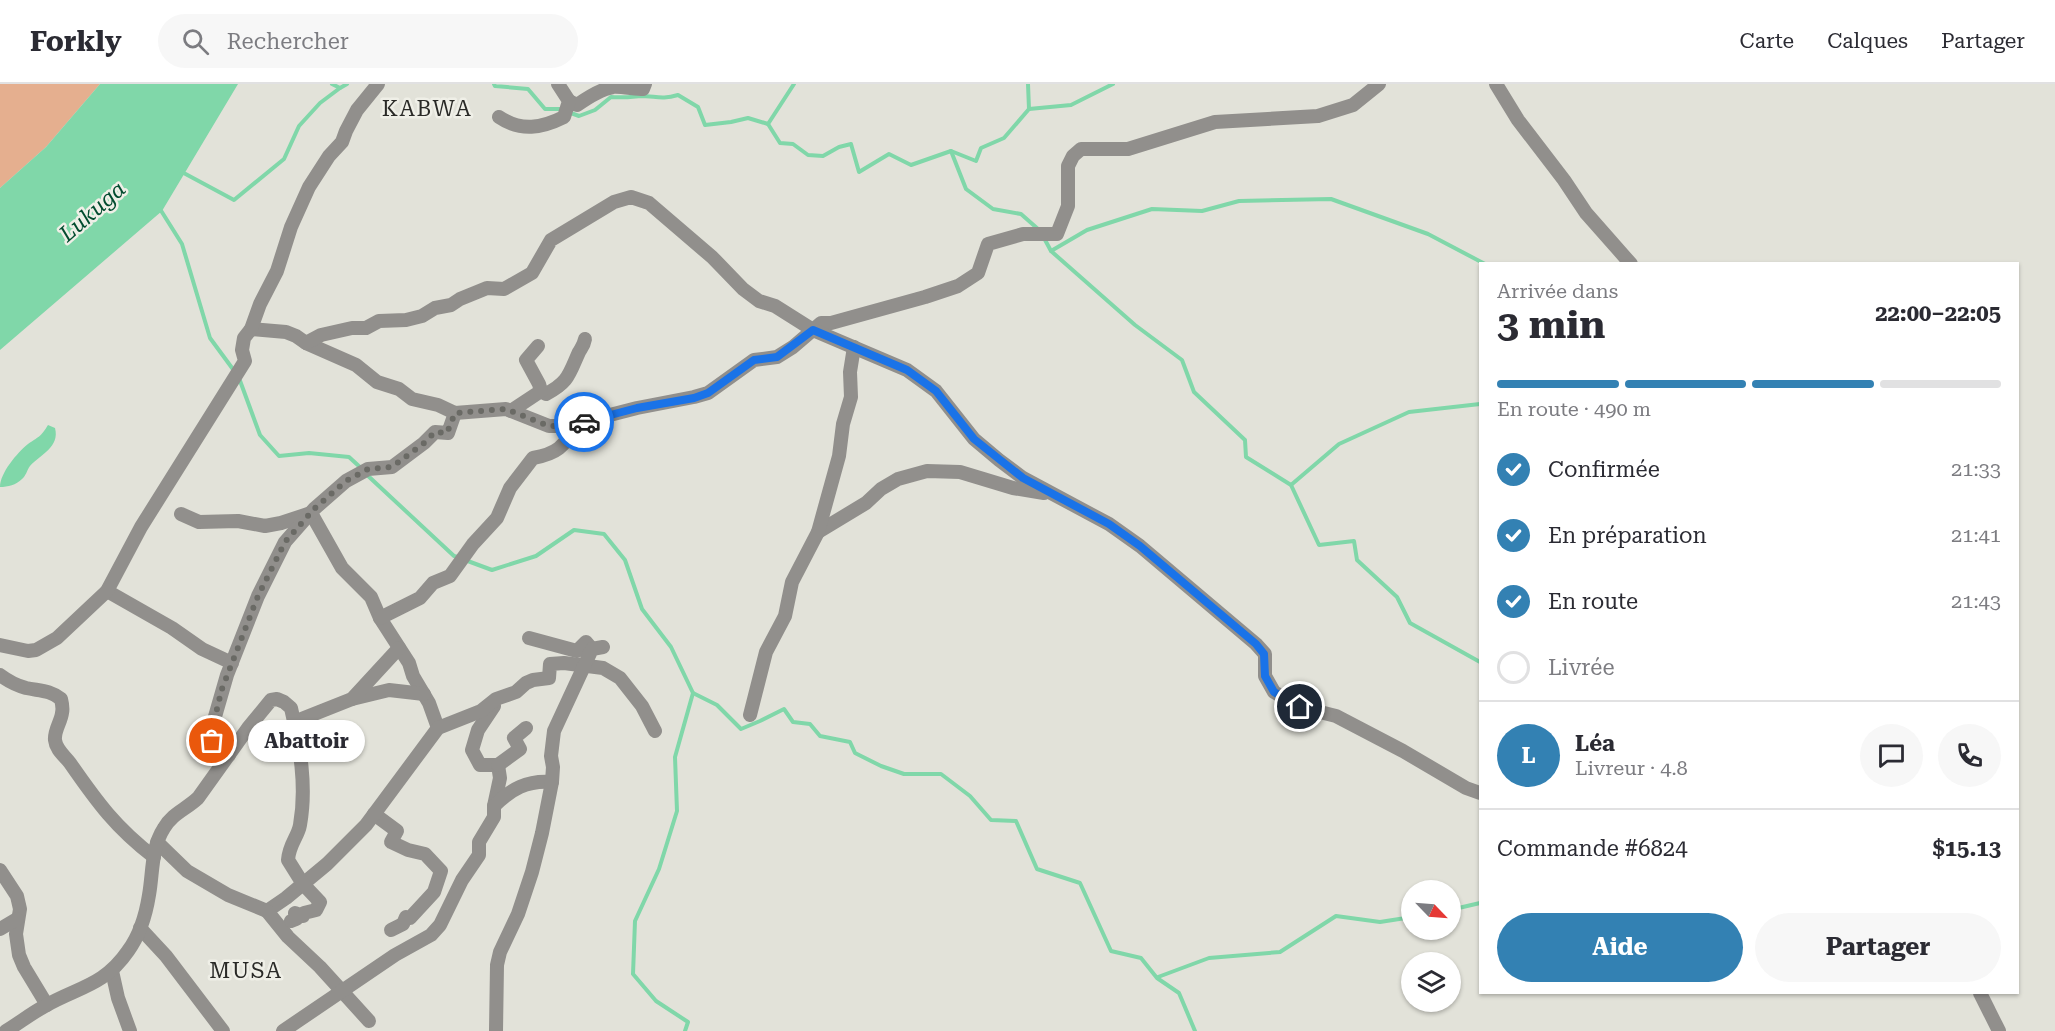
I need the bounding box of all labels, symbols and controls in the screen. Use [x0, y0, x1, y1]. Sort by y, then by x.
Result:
search box [158, 14, 578, 68]
text: Forkly [30, 25, 122, 58]
icon: search [179, 25, 212, 58]
text: Rechercher [227, 29, 349, 54]
text: Carte [1740, 29, 1794, 53]
text: Calques [1827, 29, 1908, 53]
text: Partager [1941, 29, 2025, 53]
district label: KABWA [382, 96, 472, 121]
water label: Lukuga [54, 176, 130, 247]
text: Arrivée dans [1497, 279, 1618, 303]
text: 22:00–22:05 [1875, 301, 2001, 326]
text: 3 min [1497, 302, 1605, 348]
courier [554, 392, 614, 452]
text: En route · 490 m [1497, 397, 1651, 421]
icon: car [568, 406, 601, 439]
icon: check [1497, 453, 1530, 486]
text: Confirmée [1548, 457, 1660, 482]
text: 21:33 [1951, 457, 2001, 481]
icon: check [1497, 519, 1530, 552]
text: En préparation [1548, 523, 1707, 548]
text: 21:41 [1951, 523, 2001, 547]
icon: check [1497, 585, 1530, 618]
text: En route [1548, 589, 1638, 614]
text: 21:43 [1951, 589, 2001, 613]
text: Livrée [1548, 655, 1614, 680]
pin [1274, 681, 1325, 732]
icon: home [1283, 690, 1316, 723]
pin [186, 715, 237, 766]
callout: Abattoir [248, 720, 365, 762]
icon: bag [195, 724, 228, 757]
button: chat [1860, 724, 1923, 787]
button: phone [1938, 724, 2001, 787]
text: Abattoir [264, 729, 349, 753]
text: Léa [1575, 731, 1615, 756]
text: L [1521, 743, 1536, 768]
text: Livreur · 4.8 [1575, 756, 1688, 780]
text: Commande #6824 [1497, 836, 1687, 861]
text: $15.13 [1932, 836, 2001, 861]
north arrow [1401, 880, 1461, 940]
map controls [1401, 880, 1461, 1012]
button: Aide [1497, 913, 1743, 982]
button: Partager [1755, 913, 2001, 982]
button: layers [1401, 952, 1461, 1012]
district label: MUSA [209, 958, 283, 983]

